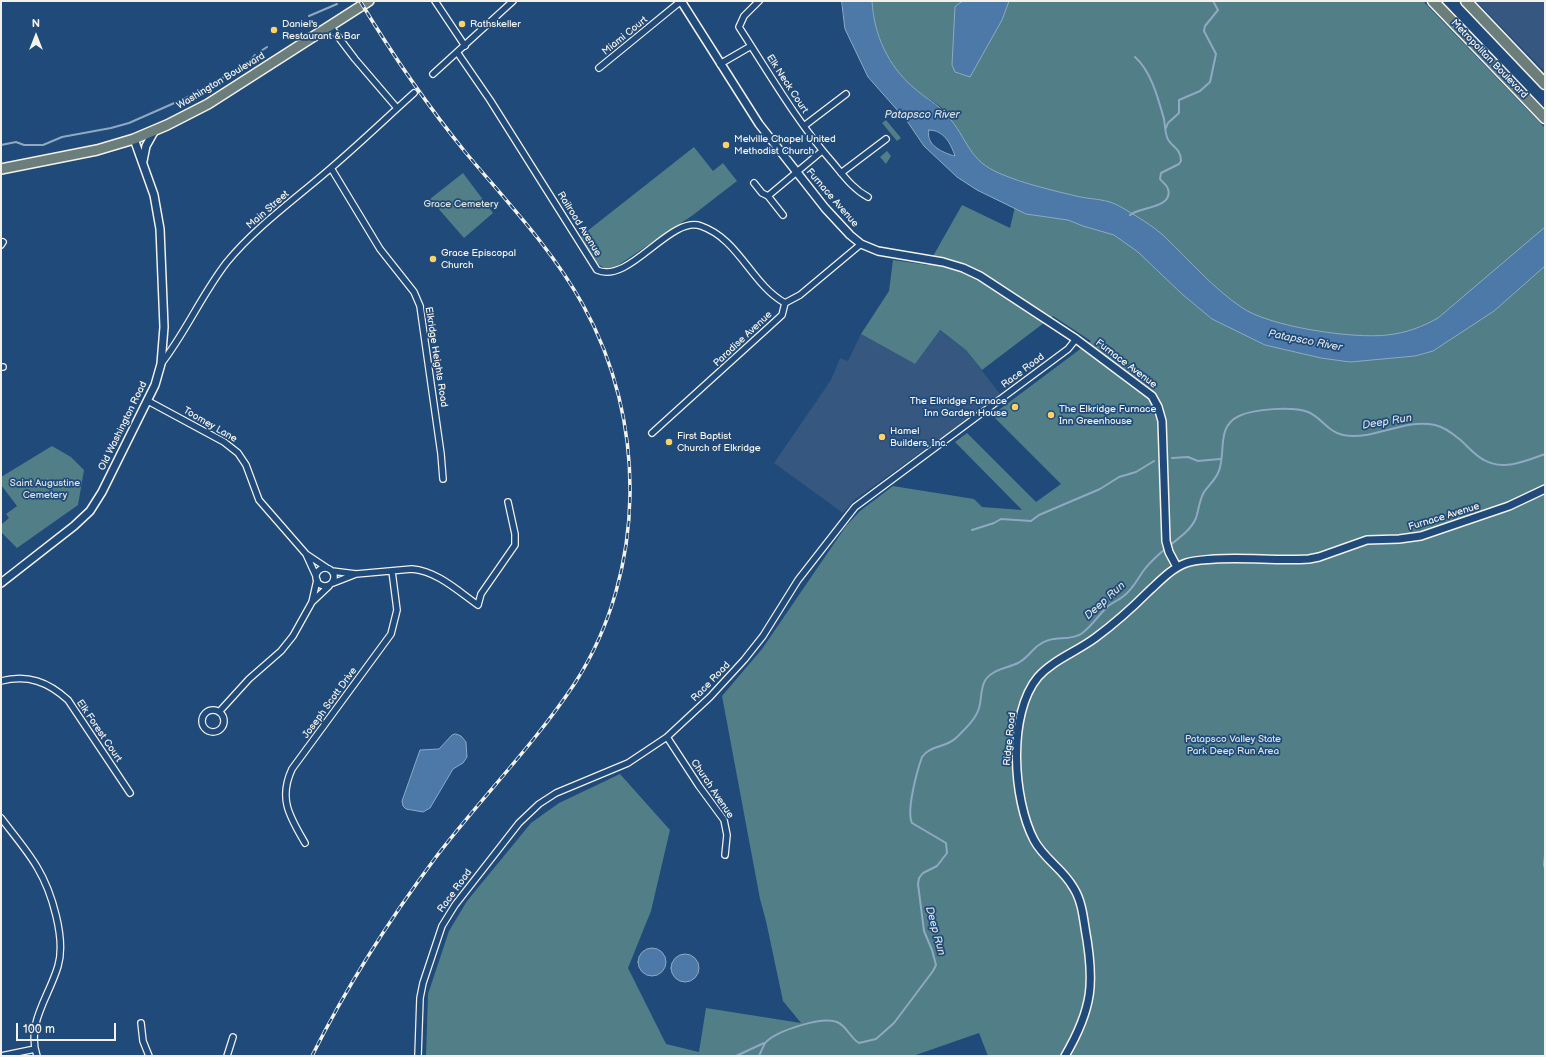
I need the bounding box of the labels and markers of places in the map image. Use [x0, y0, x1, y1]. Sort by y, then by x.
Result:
place label: Daniel's Restaurant & Bar [282, 18, 360, 42]
place label: Rathskeller [470, 18, 521, 30]
marker: Rathskeller [457, 19, 467, 29]
marker: Daniel's Restaurant & Bar [269, 25, 279, 35]
place label: Melville Chapel United Methodist Church [734, 133, 836, 156]
marker: Melville Chapel United Methodist Church [721, 140, 731, 150]
place label: Grace Episcopal Church [441, 247, 516, 270]
marker: Grace Episcopal Church [428, 254, 438, 264]
place label: The Elkridge Furnace Inn Garden House [910, 395, 1007, 418]
marker: The Elkridge Furnace Inn Garden House [1010, 402, 1020, 412]
place label: The Elkridge Furnace Inn Greenhouse [1059, 403, 1156, 426]
marker: The Elkridge Furnace Inn Greenhouse [1046, 410, 1056, 420]
place label: Hamel Builders, Inc. [890, 425, 948, 448]
place label: First Baptist Church of Elkridge [677, 430, 761, 454]
marker: Hamel Builders, Inc. [877, 432, 887, 442]
marker: First Baptist Church of Elkridge [664, 437, 674, 447]

